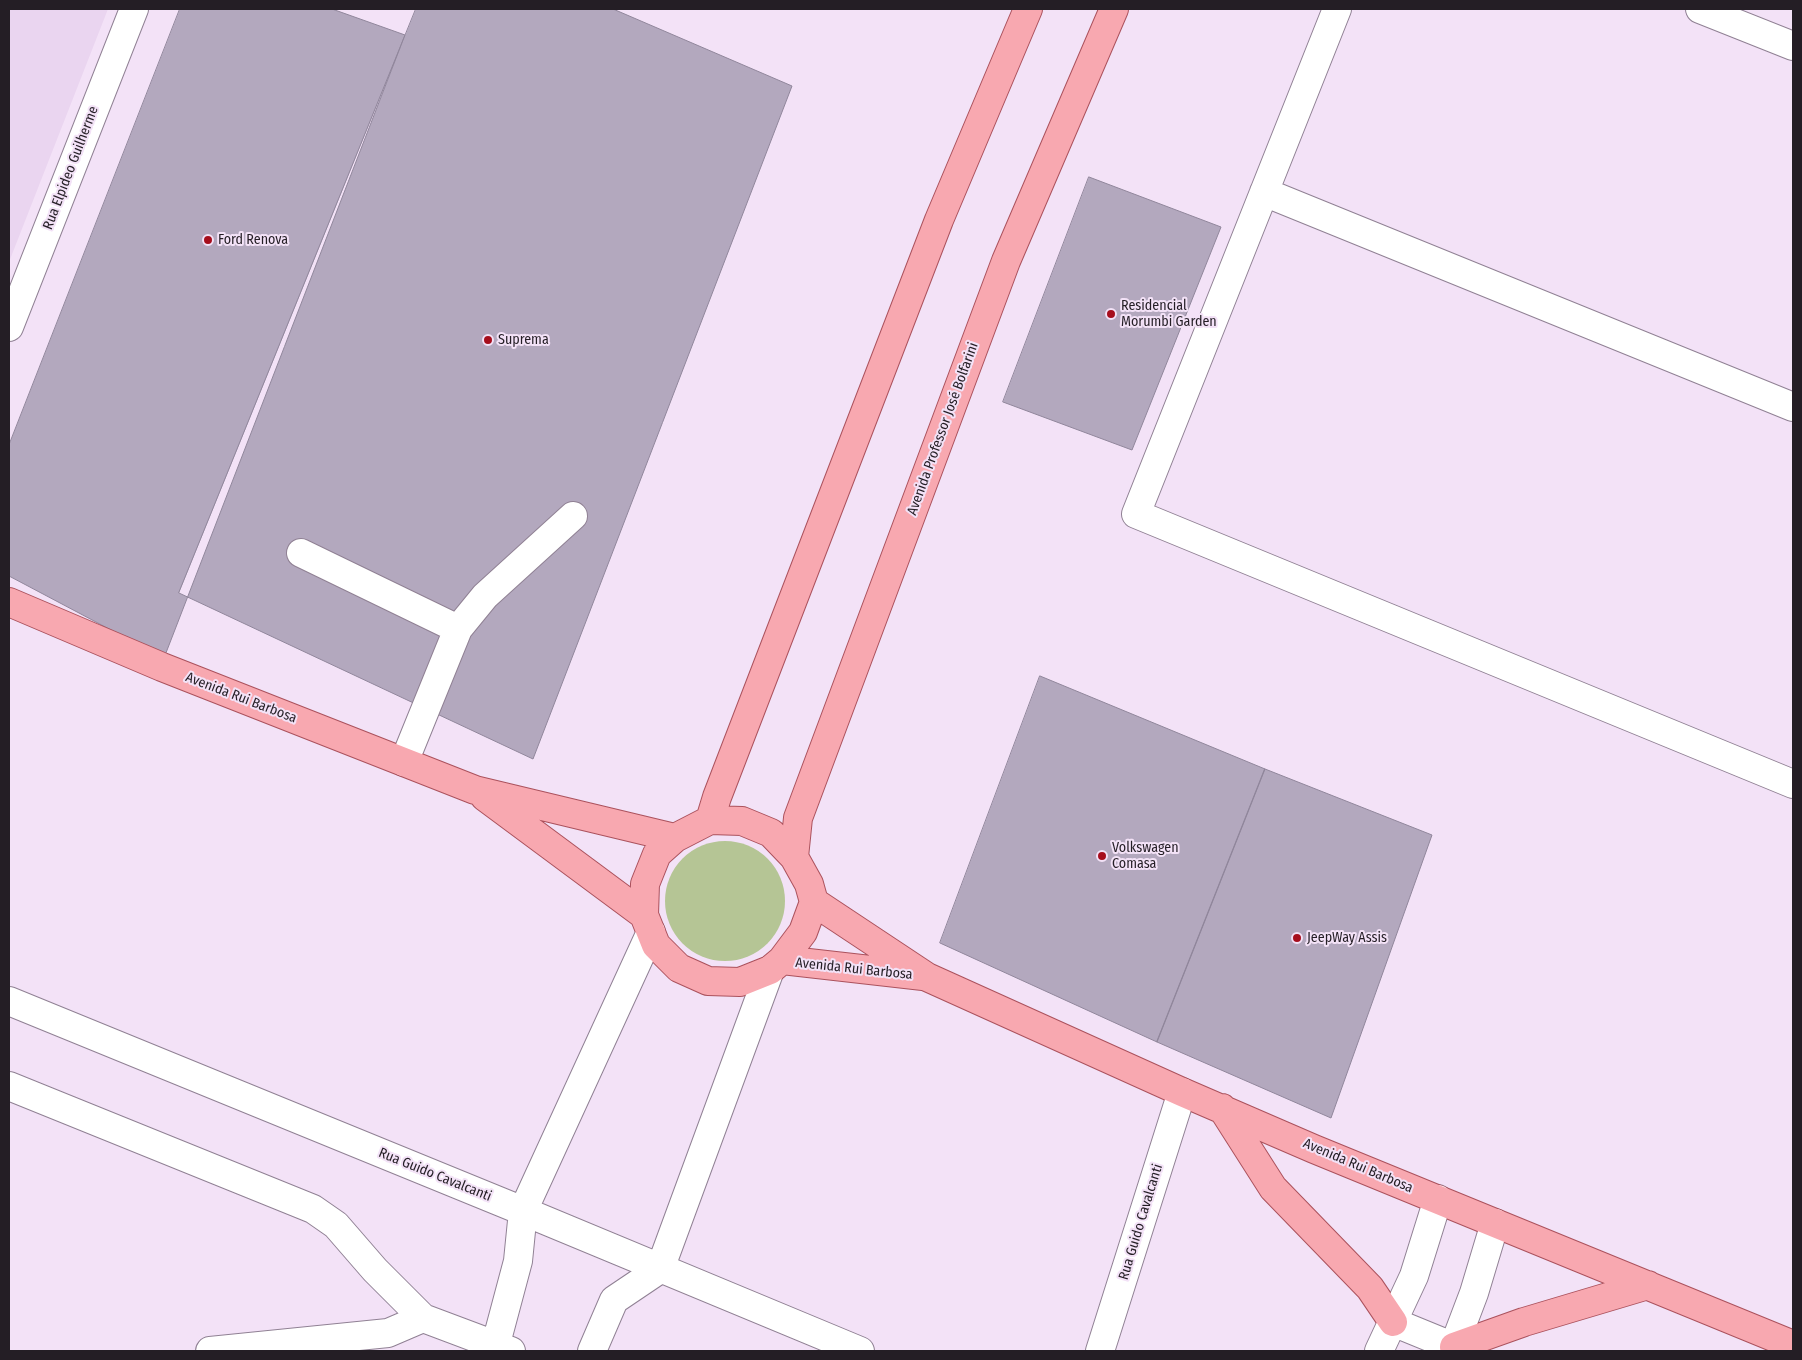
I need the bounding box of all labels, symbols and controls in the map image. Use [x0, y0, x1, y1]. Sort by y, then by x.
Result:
street label: Rua Elpideo Guilherme [40, 104, 102, 232]
place label: Ford Renova [218, 232, 288, 248]
marker: Ford Renova [202, 234, 214, 246]
place label: Residencial Morumbi Garden [1121, 298, 1217, 331]
marker: Residencial Morumbi Garden [1105, 308, 1117, 320]
place label: Suprema [498, 332, 549, 348]
marker: Suprema [482, 334, 494, 346]
street label: Avenida Professor José Bolfarini [904, 340, 982, 518]
street label: Avenida Rui Barbosa [183, 669, 299, 727]
place label: Volkswagen Comasa [1112, 840, 1179, 872]
marker: Volkswagen Comasa [1096, 850, 1108, 862]
place label: JeepWay Assis [1307, 930, 1387, 946]
marker: JeepWay Assis [1291, 932, 1303, 944]
street label: Avenida Rui Barbosa [795, 954, 913, 984]
street label: Avenida Rui Barbosa [1301, 1135, 1415, 1197]
street label: Rua Guido Cavalcanti [376, 1145, 494, 1205]
street label: Rua Guido Cavalcanti [1115, 1162, 1167, 1282]

